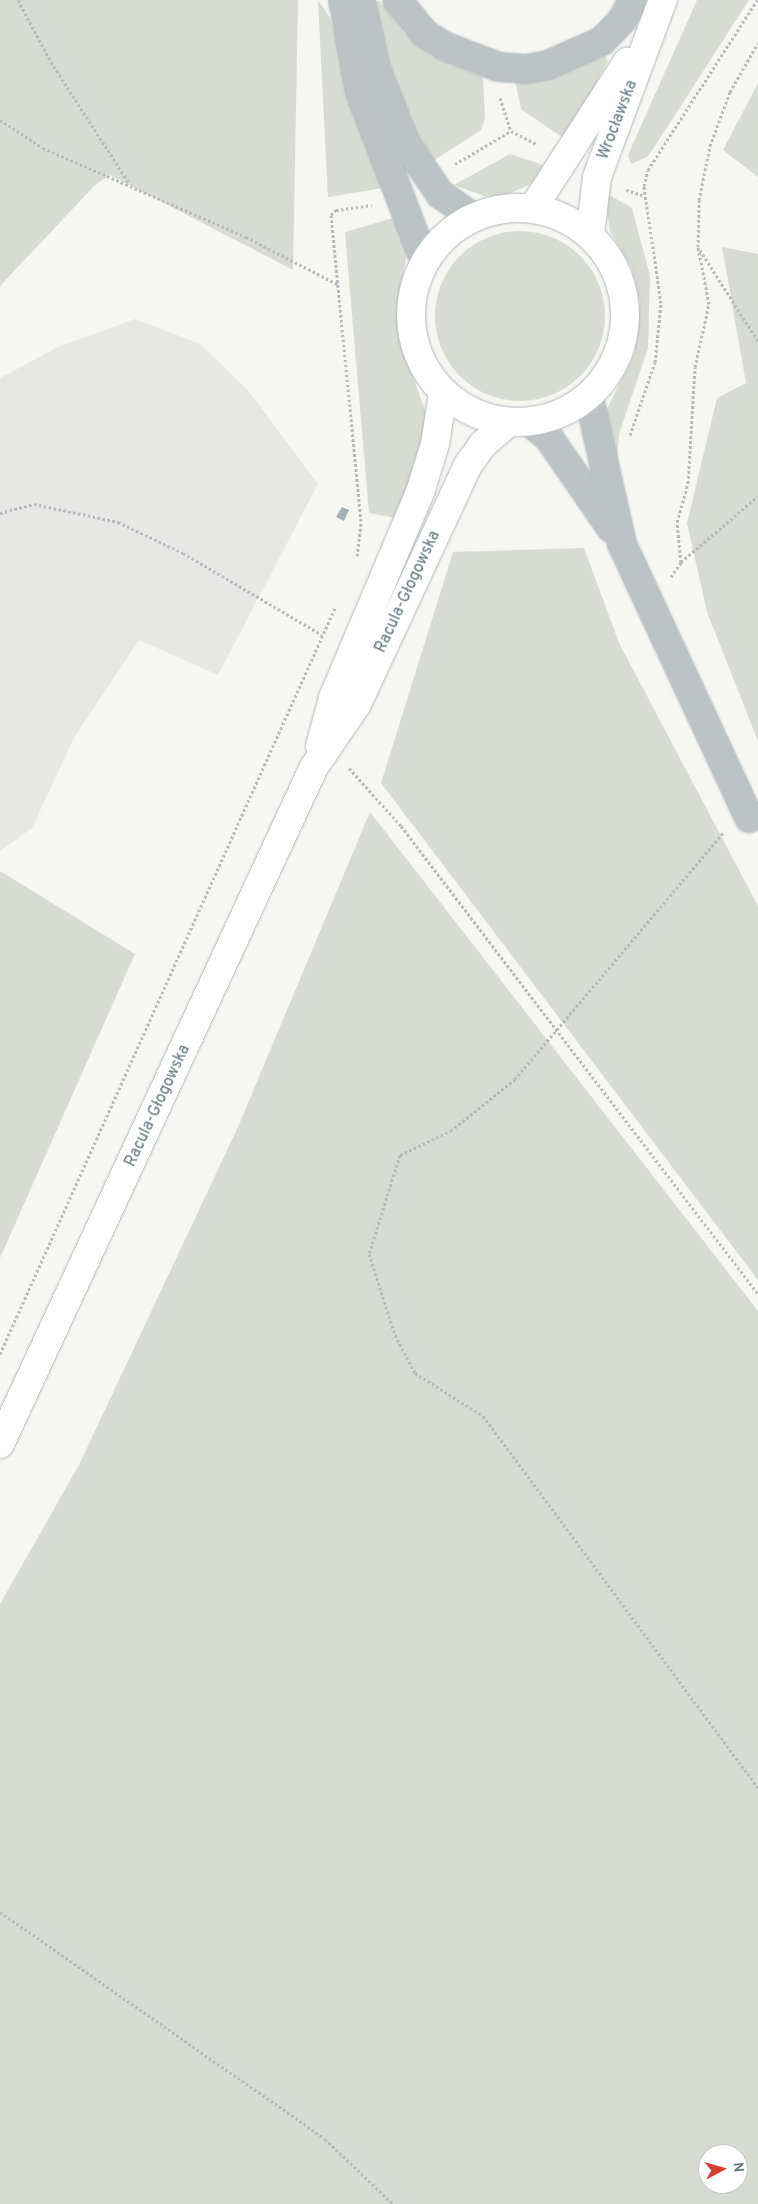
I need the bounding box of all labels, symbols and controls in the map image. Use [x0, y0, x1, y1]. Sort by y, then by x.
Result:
street label: Wrocławska [594, 78, 642, 162]
street label: Racula-Głogowska [371, 528, 445, 656]
street label: Racula-Głogowska [121, 1042, 195, 1170]
north arrow [698, 2144, 748, 2194]
text: N [728, 2162, 746, 2173]

